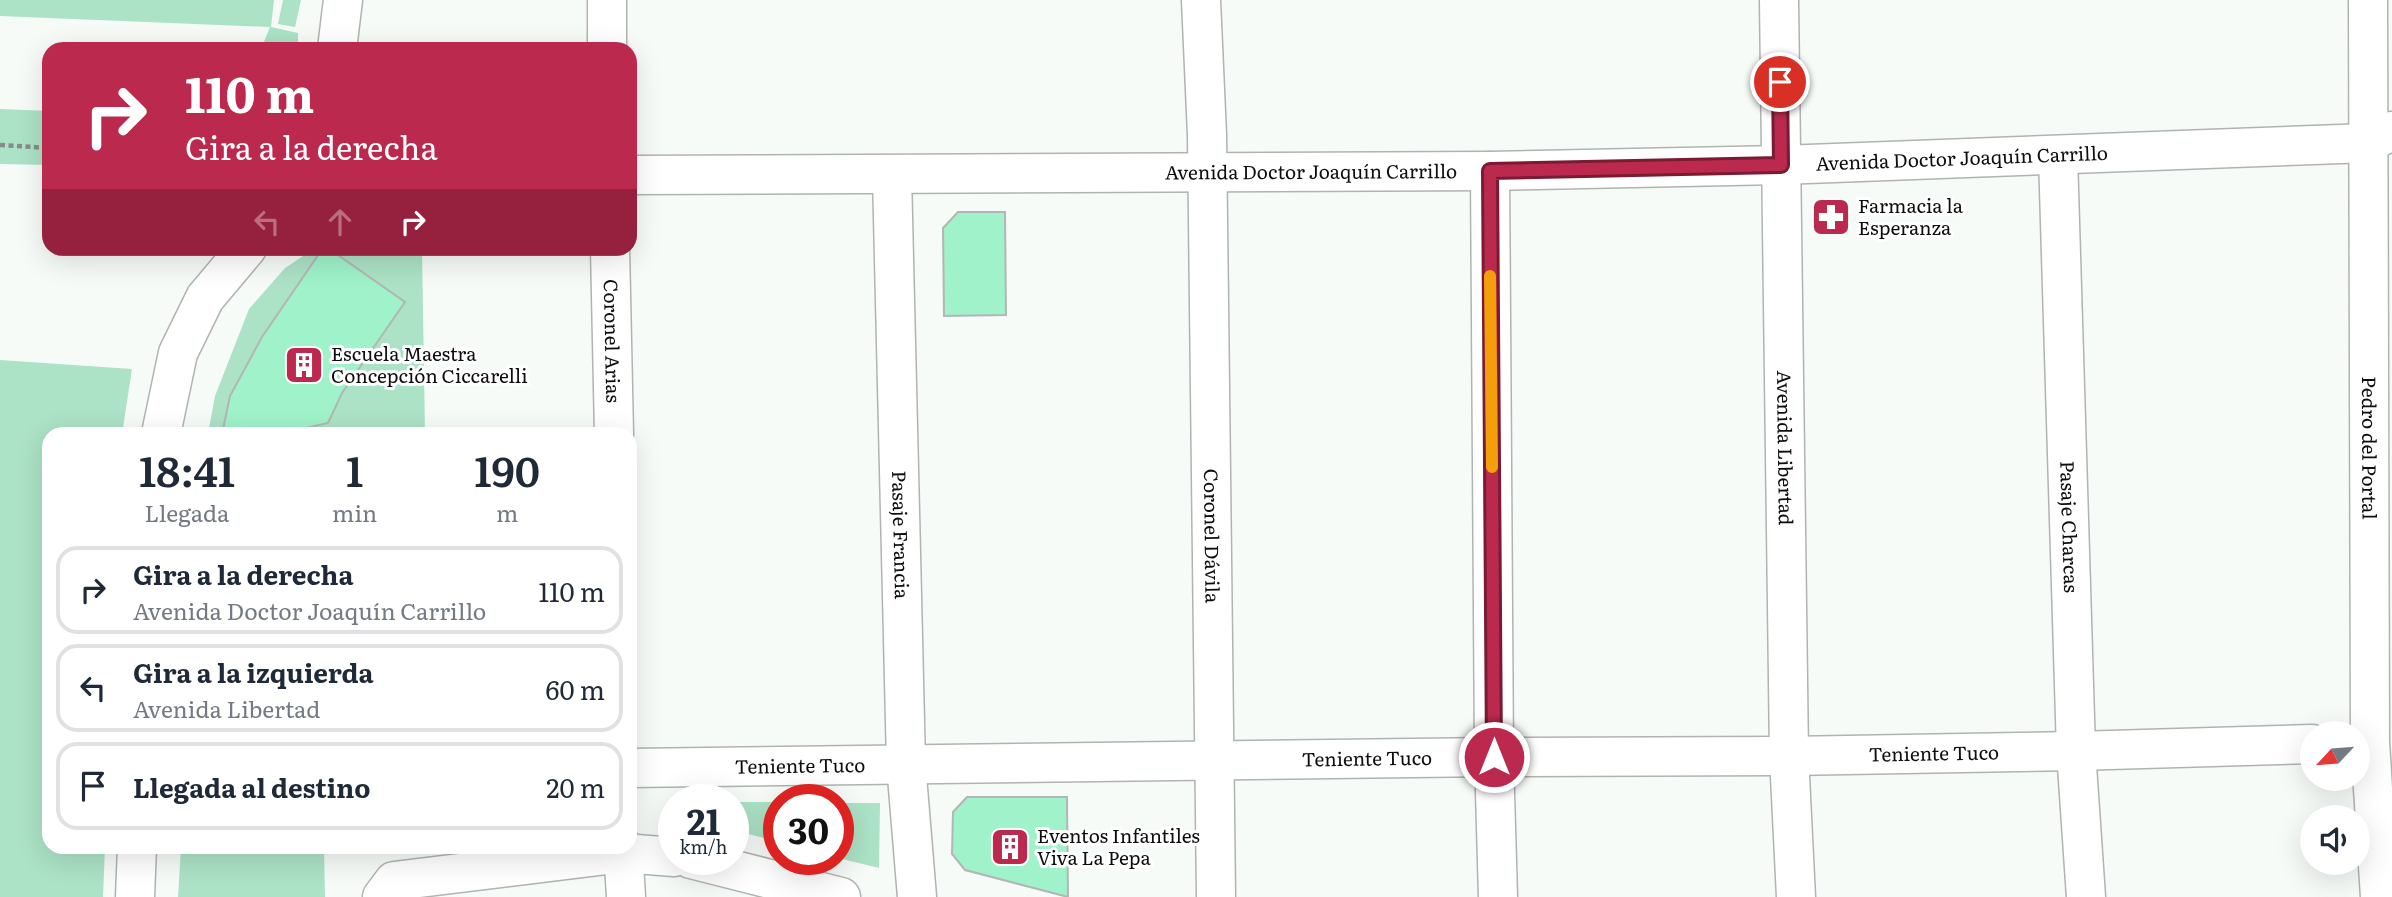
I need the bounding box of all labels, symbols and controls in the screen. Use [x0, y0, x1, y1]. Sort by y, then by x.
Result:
pin [1750, 52, 1810, 112]
text: 110 m [185, 55, 314, 128]
icon: arrive [1761, 63, 1799, 101]
icon: right [70, 70, 161, 161]
text: Gira a la derecha [185, 122, 438, 170]
street label: Avenida Doctor Joaquín Carrillo [1815, 138, 2108, 177]
street label: Avenida Doctor Joaquín Carrillo [1165, 156, 1457, 186]
place label: Farmacia la Esperanza [1858, 191, 1964, 241]
pharmacy icon: Farmacia la Esperanza [1810, 196, 1852, 238]
icon: left [248, 203, 286, 241]
icon: ahead [321, 203, 359, 241]
icon: right [394, 203, 432, 241]
street label: Coronel Arias [598, 279, 628, 404]
place label: Escuela Maestra Concepción Ciccarelli [331, 339, 528, 389]
building icon: Escuela Maestra Concepción Ciccarelli [283, 344, 325, 386]
street label: Avenida Libertad [1771, 370, 1801, 526]
street label: Pedro del Portal [2356, 376, 2384, 520]
text: 18:41 [139, 438, 235, 500]
text: 1 [346, 438, 363, 500]
text: 190 [474, 438, 540, 500]
street label: Pasaje Charcas [2054, 460, 2086, 594]
street label: Coronel Dávila [1198, 468, 1228, 604]
street label: Pasaje Francia [886, 470, 917, 600]
text: Llegada [145, 495, 230, 529]
text: min [332, 495, 377, 529]
text: m [496, 495, 518, 529]
text: Gira a la derecha [133, 554, 353, 593]
icon: right [74, 571, 112, 609]
text: 110 m [538, 571, 605, 610]
text: Avenida Doctor Joaquín Carrillo [133, 593, 486, 627]
text: Gira a la izquierda [133, 652, 374, 691]
icon: left [74, 669, 112, 707]
text: 60 m [546, 669, 605, 708]
text: Avenida Libertad [133, 691, 320, 725]
position arrow [1457, 720, 1531, 794]
north arrow [2300, 721, 2370, 791]
map controls [2300, 721, 2370, 875]
street label: Teniente Tuco [1868, 737, 1999, 768]
street label: Teniente Tuco [1302, 743, 1432, 772]
street label: Teniente Tuco [735, 750, 865, 780]
icon: arrive [74, 767, 112, 805]
text: Llegada al destino [133, 767, 370, 806]
text: 20 m [546, 767, 605, 806]
speed limit sign: 30 [763, 784, 854, 875]
text: 21 [687, 794, 720, 846]
button: sound [2300, 805, 2370, 875]
place label: Eventos Infantiles Viva La Pepa [1037, 821, 1200, 871]
building icon: Eventos Infantiles Viva La Pepa [989, 826, 1031, 868]
text: km/h [680, 833, 727, 860]

